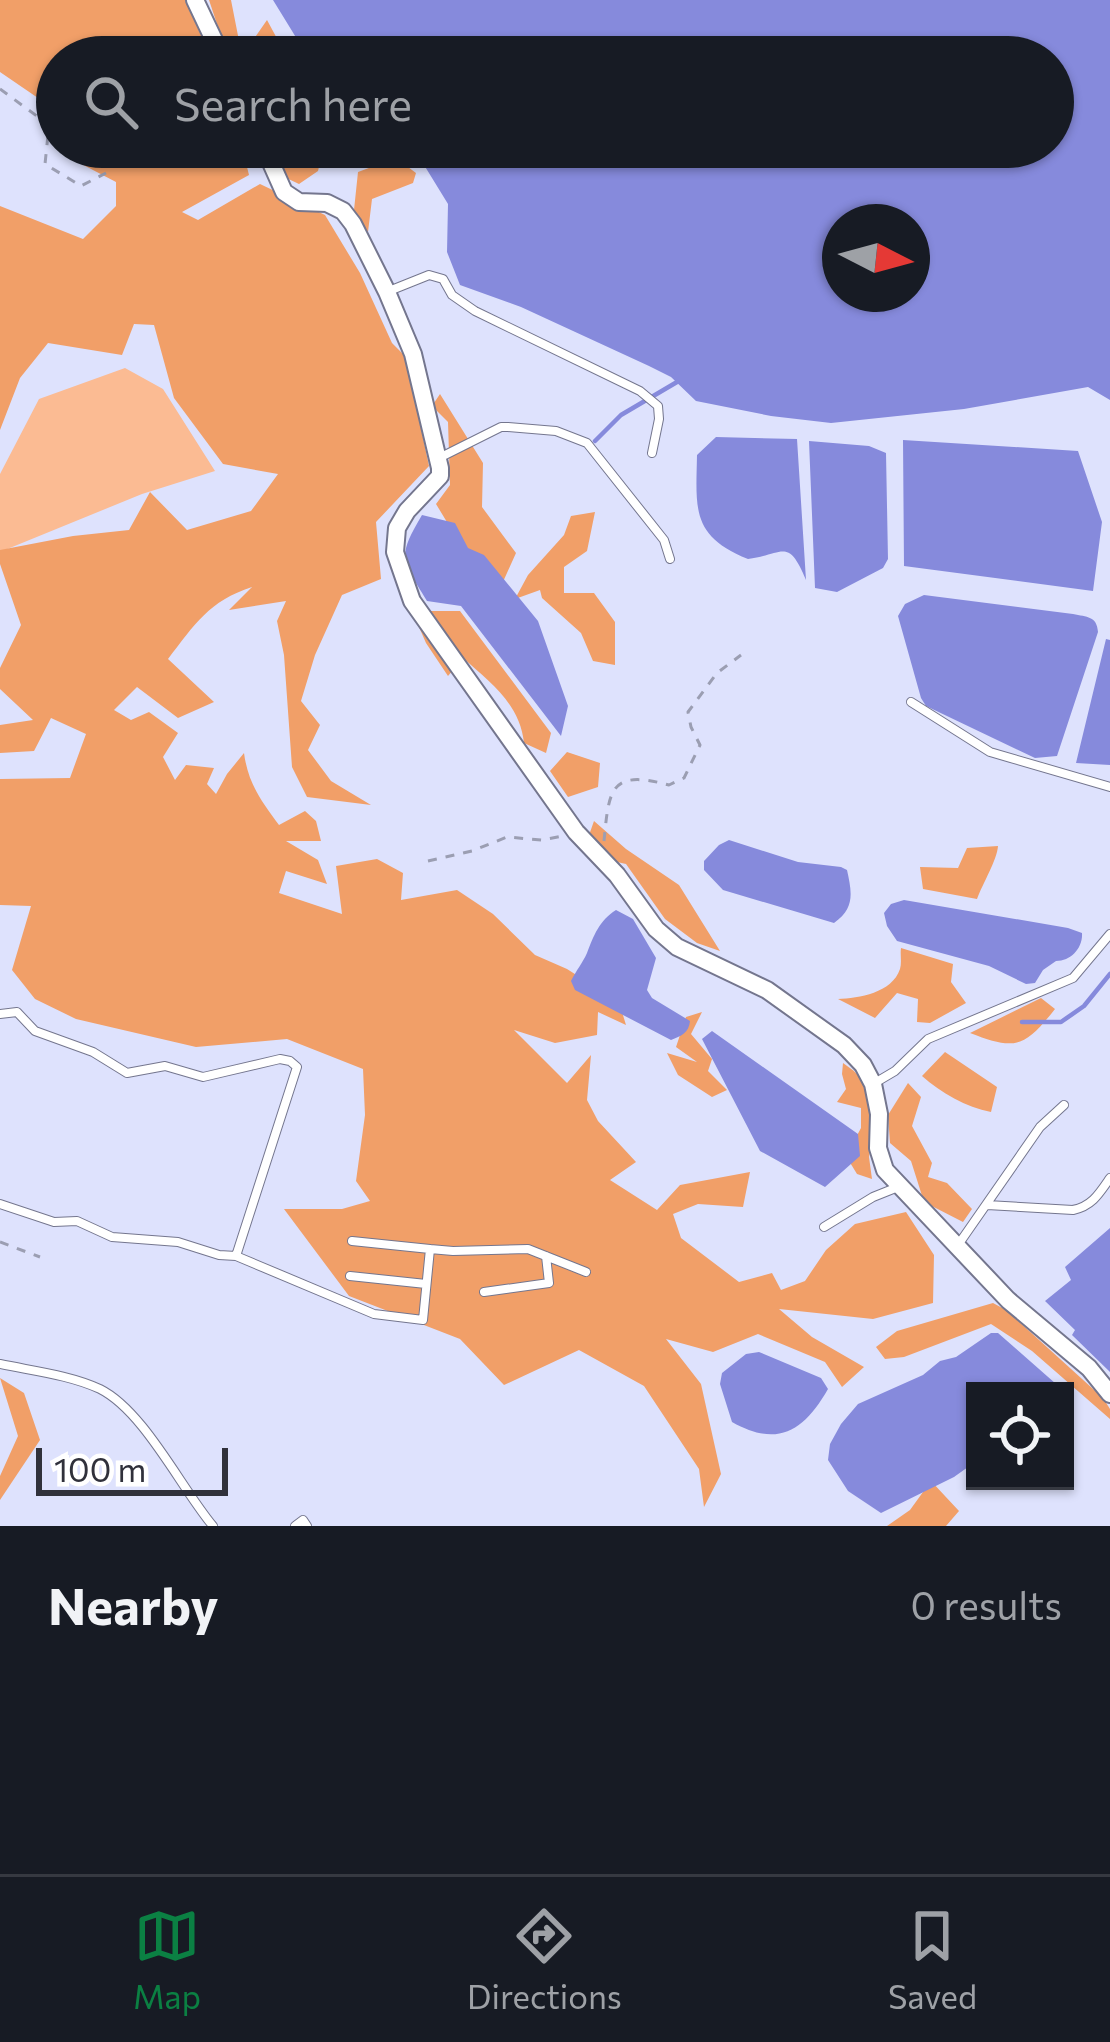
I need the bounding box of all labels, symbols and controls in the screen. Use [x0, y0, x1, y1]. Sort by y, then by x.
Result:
search box [36, 36, 1074, 168]
icon: search [78, 69, 144, 135]
text: Search here [174, 75, 412, 130]
north arrow [822, 204, 930, 312]
map controls [966, 1382, 1074, 1490]
button: locate [966, 1382, 1074, 1490]
scale bar [36, 1442, 228, 1495]
text: 100 m [54, 1448, 146, 1489]
text: Nearby [48, 1573, 218, 1636]
text: 0 results [910, 1580, 1062, 1628]
tab: Map [133, 1903, 201, 2016]
tab: Directions [467, 1903, 622, 2016]
tab: Saved [888, 1903, 977, 2016]

